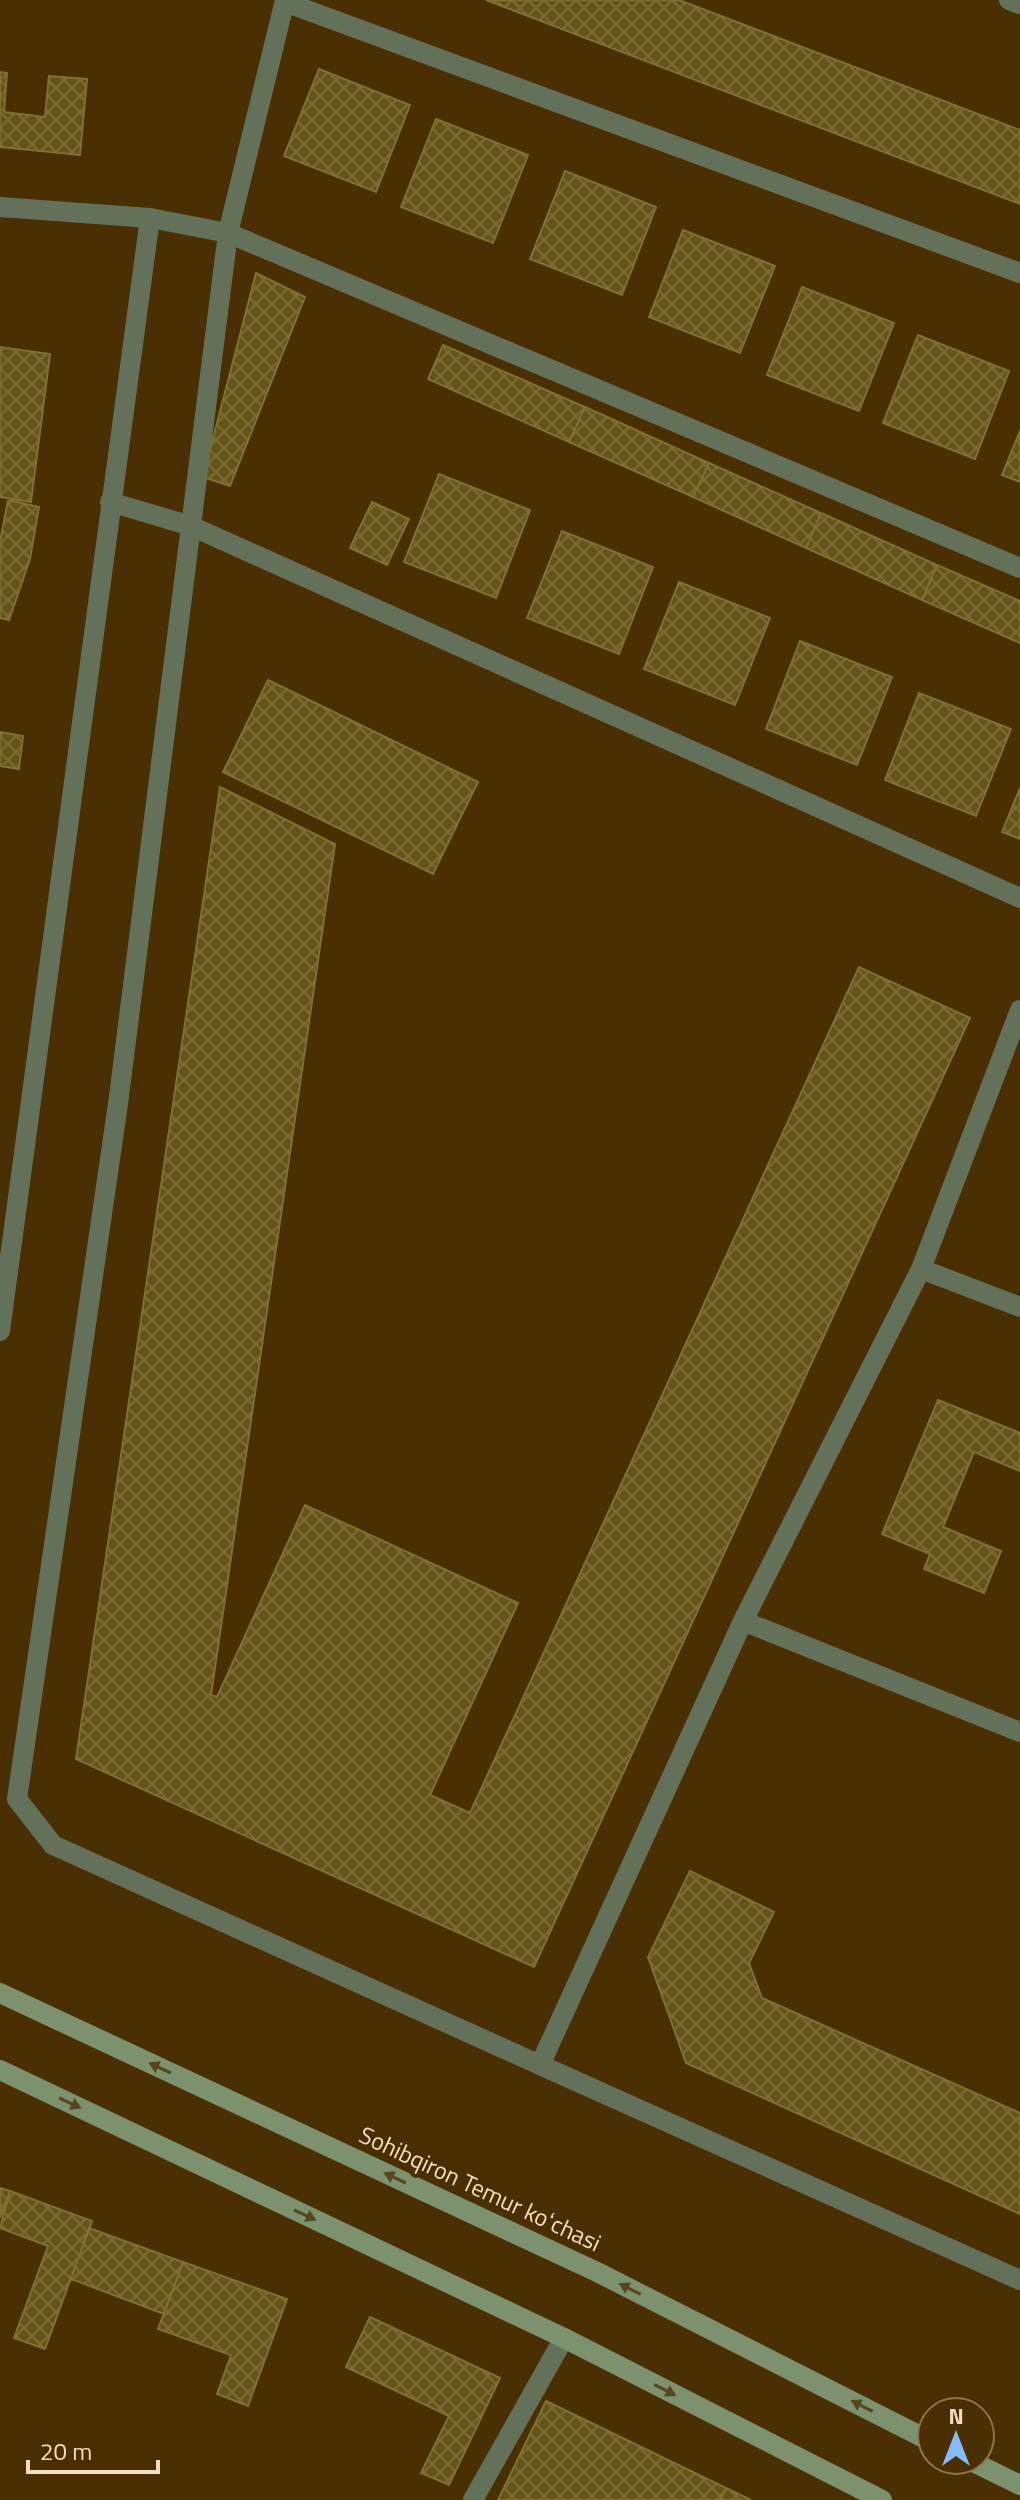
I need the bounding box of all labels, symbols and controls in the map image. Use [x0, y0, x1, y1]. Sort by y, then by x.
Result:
one-way arrow [148, 2061, 172, 2075]
one-way arrow [59, 2096, 82, 2110]
street label: Sohibqiron Temur koʻchasi [354, 2116, 607, 2260]
one-way arrow [384, 2171, 407, 2185]
one-way arrow [294, 2208, 317, 2222]
one-way arrow [619, 2283, 642, 2296]
one-way arrow [654, 2383, 677, 2396]
north arrow [916, 2396, 996, 2476]
text: N [948, 2399, 964, 2433]
one-way arrow [851, 2400, 874, 2413]
scale bar [28, 2424, 158, 2474]
text: 20 m [40, 2433, 92, 2469]

